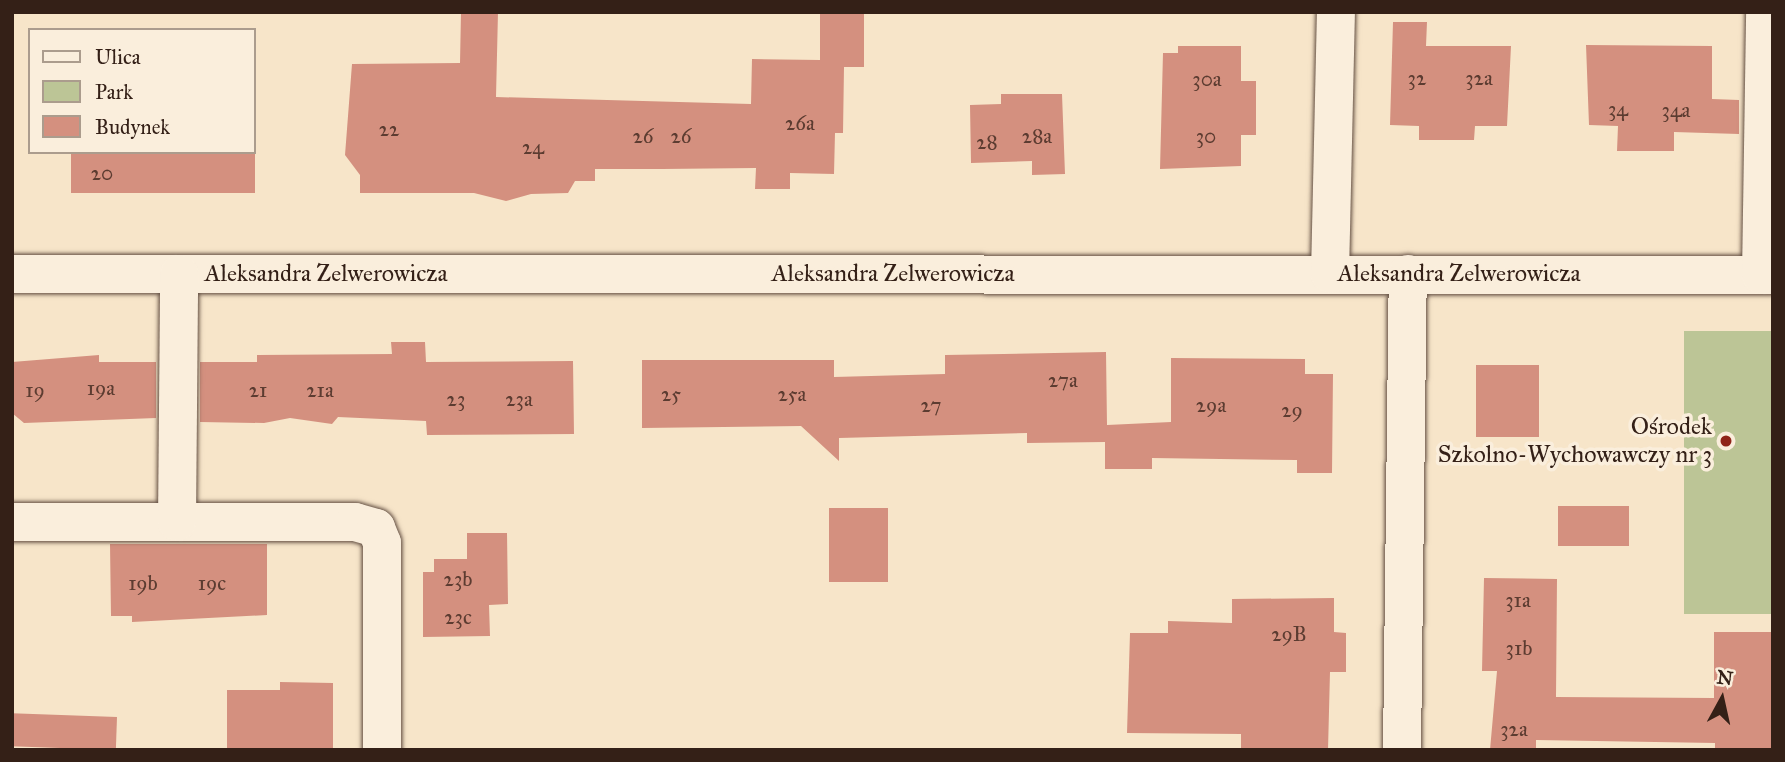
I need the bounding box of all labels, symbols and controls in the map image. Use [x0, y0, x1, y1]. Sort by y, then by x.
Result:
legend [28, 28, 256, 154]
text: Ulica [95, 44, 141, 70]
house number: 32 [1408, 65, 1426, 91]
house number: 32a [1465, 65, 1493, 91]
house number: 30a [1192, 66, 1222, 92]
text: Park [95, 79, 133, 105]
house number: 34 [1608, 96, 1628, 122]
house number: 34a [1662, 97, 1690, 123]
house number: 26a [785, 110, 815, 136]
text: Budynek [95, 114, 170, 140]
house number: 22 [379, 116, 399, 142]
house number: 26 [632, 123, 654, 149]
house number: 26 [670, 123, 692, 149]
house number: 28a [1022, 123, 1052, 149]
house number: 30 [1196, 123, 1216, 149]
house number: 28 [976, 129, 998, 155]
house number: 24 [522, 134, 544, 160]
house number: 20 [91, 160, 113, 186]
street label: Aleksandra Zelwerowicza [204, 260, 448, 288]
street label: Aleksandra Zelwerowicza [771, 260, 1015, 288]
street label: Aleksandra Zelwerowicza [1337, 260, 1581, 288]
house number: 27a [1048, 367, 1078, 393]
house number: 19a [87, 375, 115, 401]
house number: 19 [25, 377, 45, 403]
house number: 21 [249, 377, 267, 403]
house number: 21a [306, 377, 334, 403]
house number: 25 [661, 381, 681, 407]
house number: 25a [778, 381, 806, 407]
house number: 23 [447, 386, 465, 412]
house number: 23a [505, 386, 533, 412]
house number: 27 [920, 392, 942, 418]
house number: 29a [1196, 392, 1226, 418]
house number: 29 [1281, 397, 1303, 423]
place label: Ośrodek Szkolno-Wychowawczy nr 3 [1438, 413, 1712, 469]
marker: Ośrodek Szkolno-Wychowawczy nr 3 [1718, 433, 1734, 449]
house number: 23b [444, 566, 472, 592]
house number: 19b [128, 570, 158, 596]
house number: 19c [198, 570, 226, 596]
house number: 31a [1505, 587, 1531, 613]
house number: 23c [444, 604, 472, 630]
house number: 29B [1271, 621, 1307, 647]
house number: 31b [1506, 635, 1532, 661]
north arrow [1687, 664, 1757, 734]
text: N [1715, 665, 1735, 690]
house number: 32a [1500, 716, 1528, 742]

